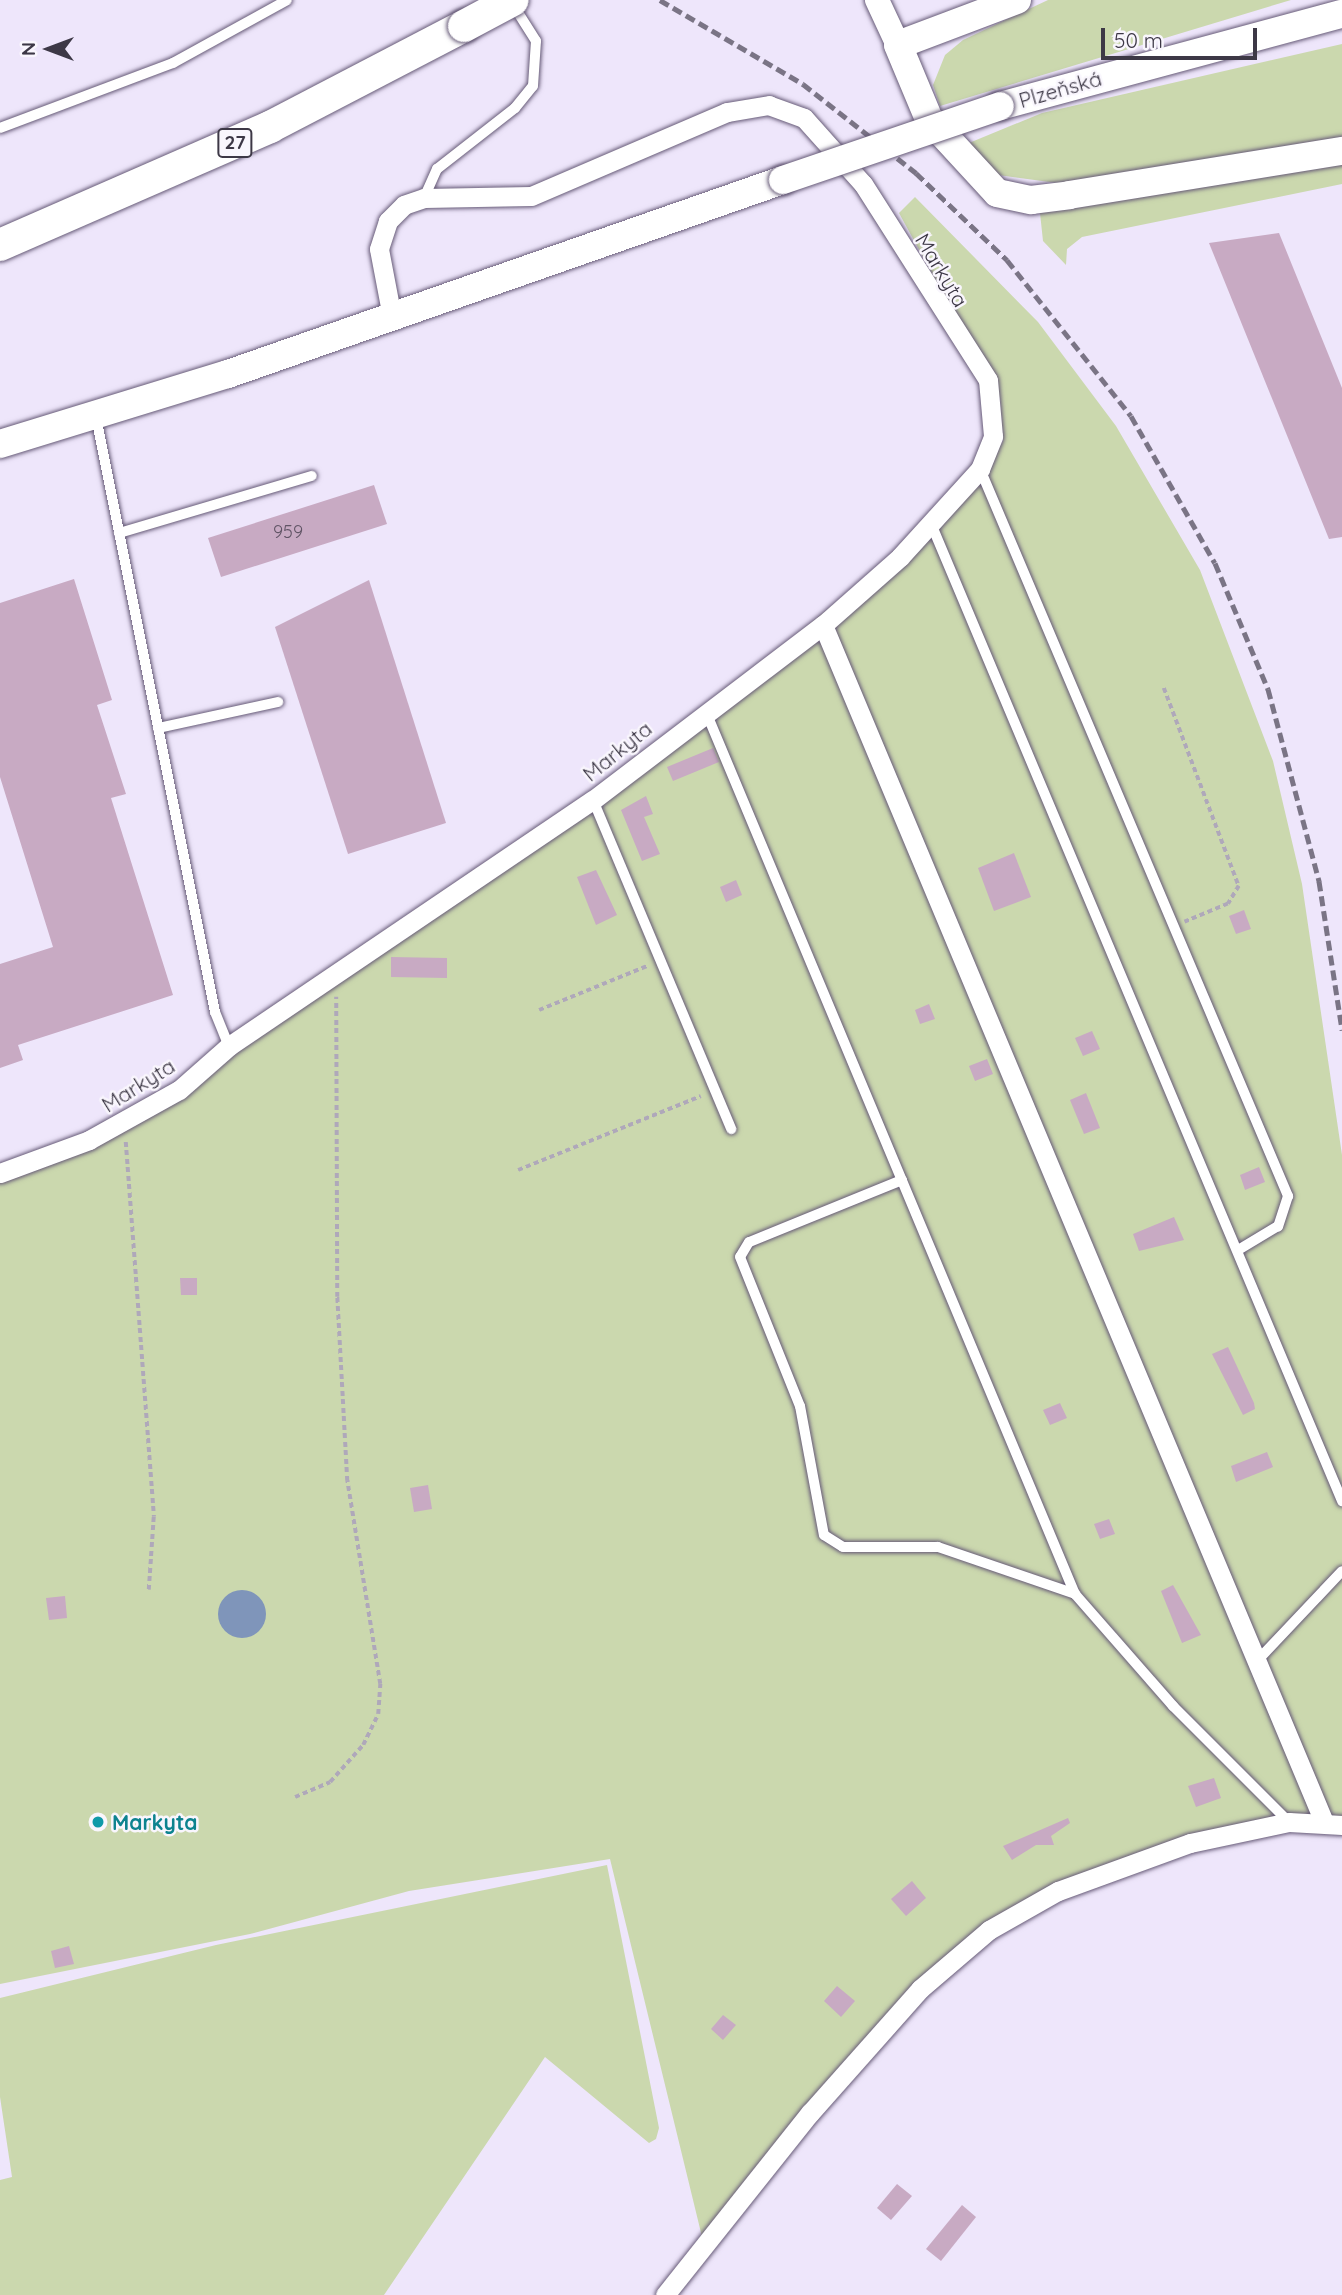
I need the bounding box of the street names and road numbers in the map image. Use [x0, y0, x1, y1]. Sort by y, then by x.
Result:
street label: Plzeňská [1016, 65, 1104, 113]
road number: 27 [216, 127, 254, 158]
street label: Markyta [910, 229, 974, 311]
street label: Markyta [578, 716, 656, 786]
street label: Markyta [97, 1053, 179, 1117]

